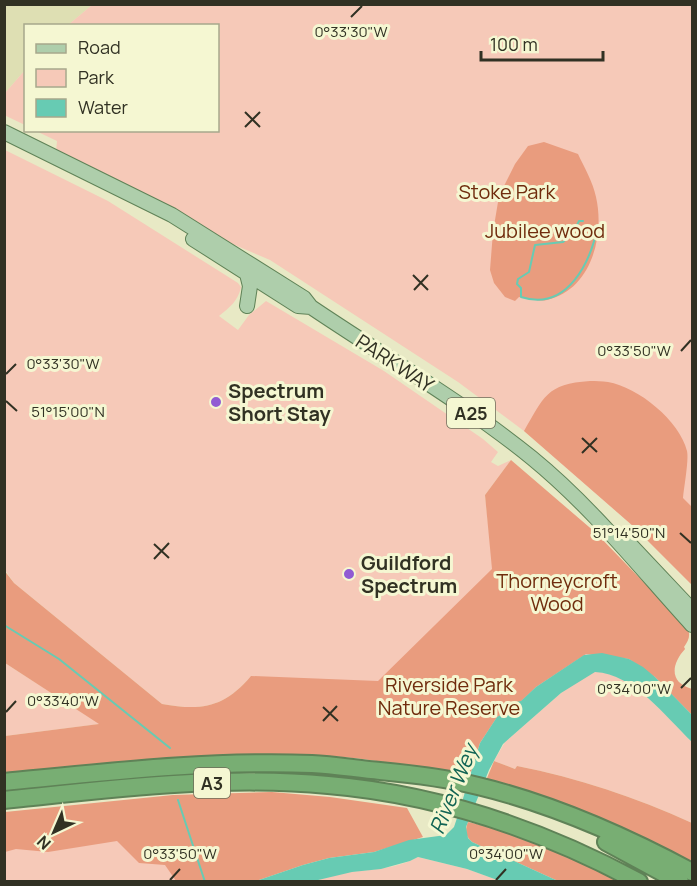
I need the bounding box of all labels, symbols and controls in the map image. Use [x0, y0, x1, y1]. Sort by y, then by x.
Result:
text: 0°33'30"W [314, 21, 388, 42]
legend [24, 24, 219, 132]
scale bar [481, 24, 602, 62]
text: 100 m [490, 32, 538, 56]
text: Road [78, 35, 121, 59]
text: Park [78, 65, 115, 89]
text: Water [78, 95, 128, 119]
park label: Stoke Park [458, 178, 557, 205]
park label: Jubilee wood [485, 217, 605, 244]
street label: PARKWAY [351, 328, 440, 399]
text: 0°33'50"W [597, 340, 671, 361]
text: 0°33'30"W [26, 353, 100, 374]
place label: Spectrum Short Stay [228, 377, 331, 427]
marker: Spectrum Short Stay [209, 395, 223, 409]
road number: A25 [447, 398, 495, 428]
text: 51°15'00"N [31, 401, 105, 422]
text: 51°14'50"N [593, 522, 665, 543]
place label: Guildford Spectrum [361, 549, 457, 599]
marker: Guildford Spectrum [342, 567, 356, 581]
park label: Thorneycroft Wood [496, 567, 618, 617]
park label: Riverside Park Nature Reserve [378, 671, 520, 721]
text: 0°34'00"W [597, 678, 671, 699]
text: 0°33'40"W [27, 690, 99, 711]
water label: River Wey [422, 737, 485, 838]
road number: A3 [194, 768, 230, 798]
north arrow [24, 802, 84, 862]
text: N [32, 831, 55, 855]
text: 0°33'50"W [143, 843, 217, 864]
text: 0°34'00"W [469, 843, 543, 864]

